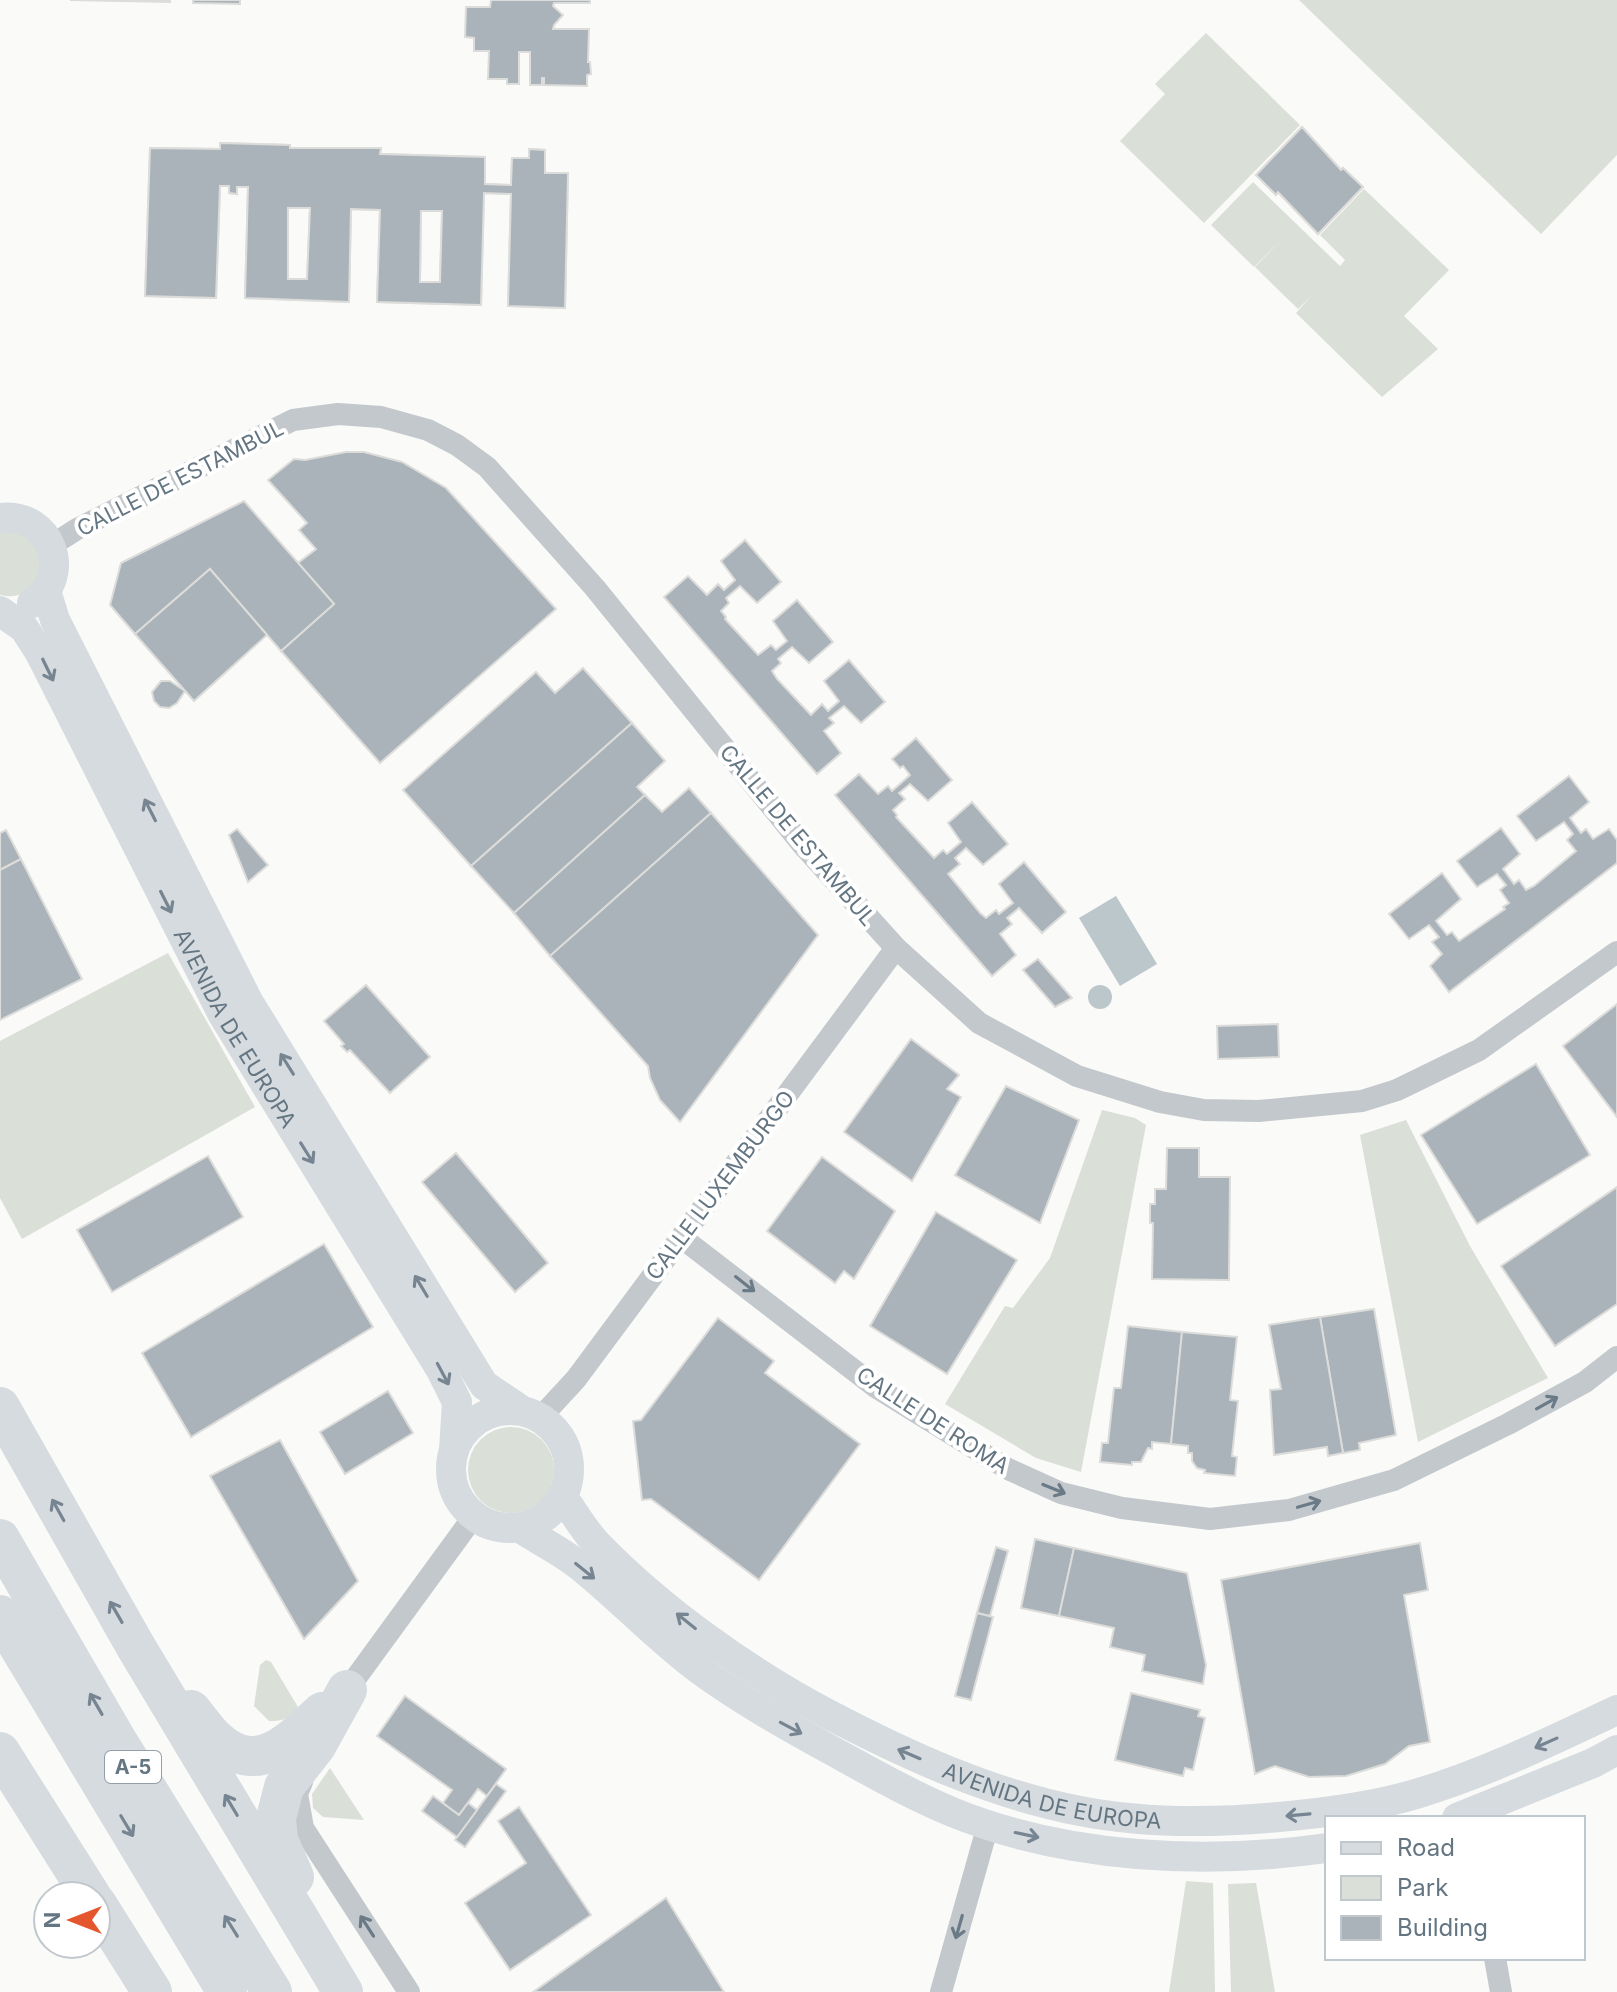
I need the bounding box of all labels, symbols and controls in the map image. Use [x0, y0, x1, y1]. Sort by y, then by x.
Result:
street label: CALLE DE ESTAMBUL [72, 415, 288, 541]
one-way arrow [41, 658, 57, 682]
street label: CALLE DE ESTAMBUL [715, 739, 881, 931]
one-way arrow [142, 799, 157, 823]
one-way arrow [159, 890, 174, 914]
street label: AVENIDA DE EUROPA [169, 924, 302, 1132]
one-way arrow [278, 1053, 295, 1075]
street label: CALLE LUXEMBURGO [640, 1085, 800, 1285]
one-way arrow [299, 1141, 315, 1164]
one-way arrow [413, 1275, 429, 1298]
one-way arrow [734, 1276, 755, 1293]
street label: CALLE DE ROMA [852, 1361, 1014, 1479]
one-way arrow [436, 1362, 451, 1386]
one-way arrow [1535, 1395, 1558, 1411]
one-way arrow [1041, 1483, 1066, 1497]
one-way arrow [1295, 1496, 1321, 1511]
one-way arrow [49, 1498, 65, 1522]
one-way arrow [574, 1562, 595, 1580]
one-way arrow [108, 1601, 124, 1624]
one-way arrow [676, 1612, 697, 1630]
one-way arrow [88, 1693, 104, 1716]
one-way arrow [779, 1721, 802, 1737]
one-way arrow [1535, 1736, 1559, 1751]
one-way arrow [897, 1745, 921, 1760]
road number: A-5 [105, 1751, 161, 1783]
street label: AVENIDA DE EUROPA [939, 1757, 1162, 1834]
one-way arrow [223, 1794, 239, 1817]
one-way arrow [1285, 1808, 1312, 1823]
one-way arrow [119, 1814, 135, 1837]
legend [1325, 1816, 1585, 1960]
one-way arrow [1014, 1829, 1039, 1844]
text: Road [1397, 1833, 1455, 1862]
text: Park [1397, 1873, 1448, 1902]
north arrow [32, 1880, 112, 1960]
text: N [39, 1912, 65, 1928]
text: Building [1397, 1913, 1488, 1942]
one-way arrow [951, 1914, 966, 1940]
one-way arrow [223, 1915, 239, 1938]
one-way arrow [358, 1916, 375, 1938]

